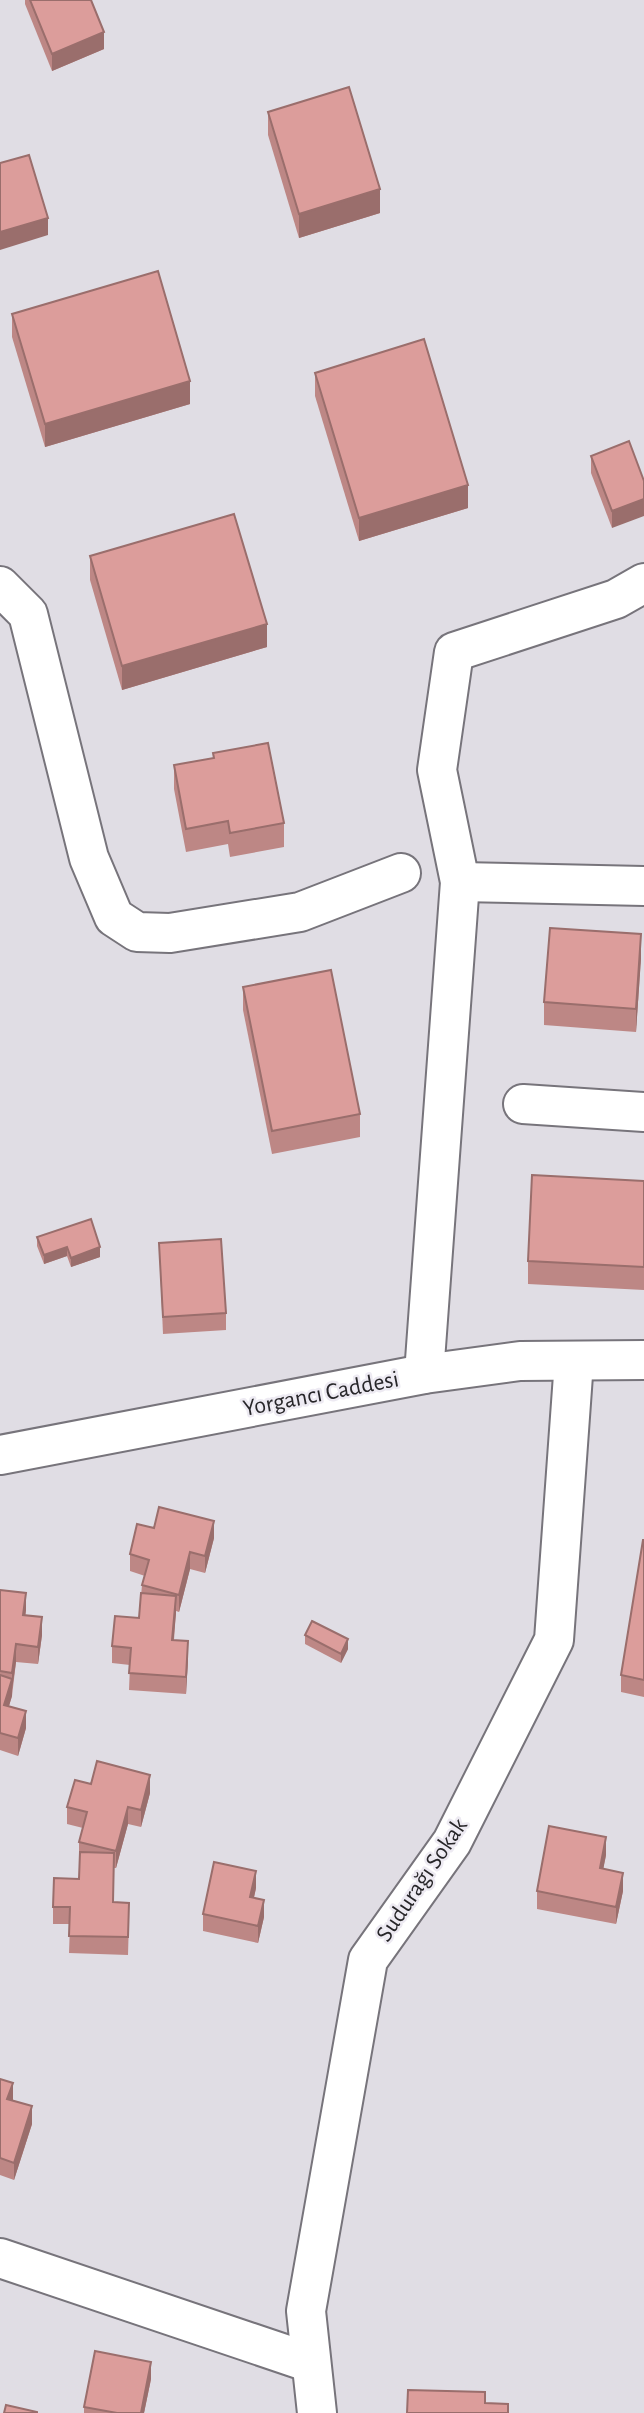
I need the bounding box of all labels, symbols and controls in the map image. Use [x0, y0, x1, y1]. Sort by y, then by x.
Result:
street label: Yorgancı Caddesi [241, 1367, 401, 1421]
street label: Sudurağı Sokak [372, 1814, 472, 1946]

